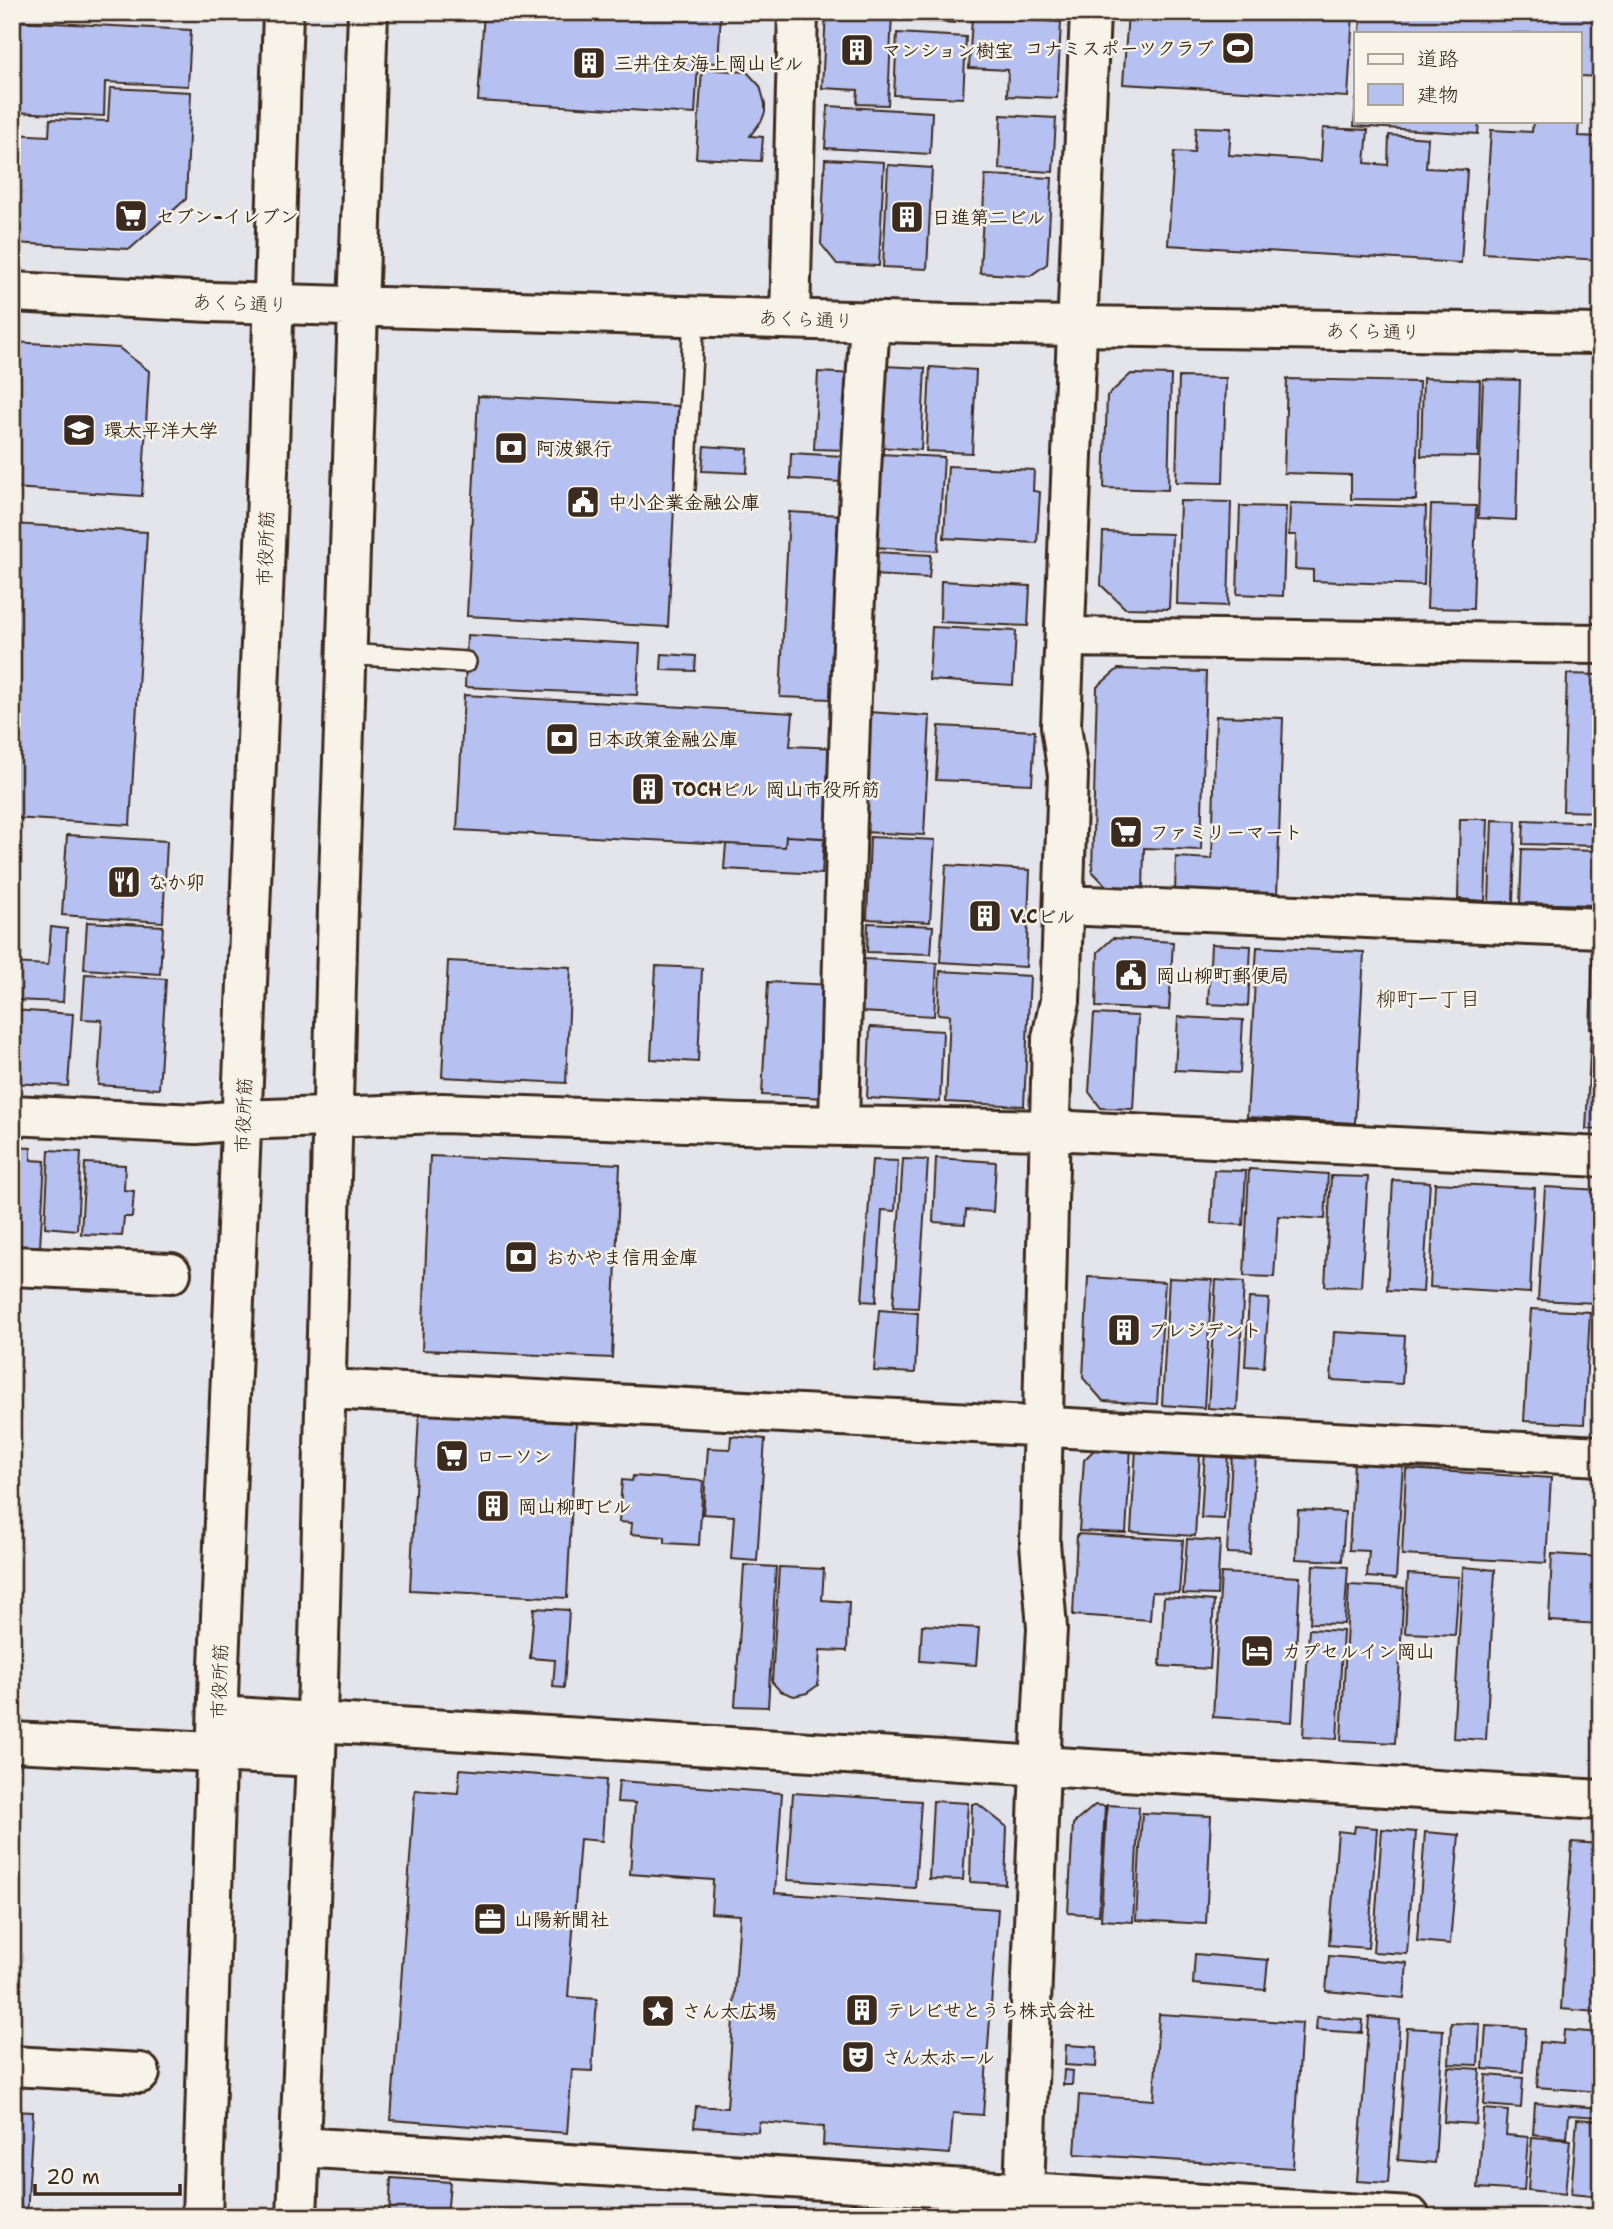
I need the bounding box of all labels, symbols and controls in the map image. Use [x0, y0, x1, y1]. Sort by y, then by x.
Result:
sports icon: コナミスポーツクラブ [1219, 29, 1257, 67]
building icon: マンション樹宝 [838, 31, 876, 69]
legend [1354, 32, 1582, 122]
place label: コナミスポーツクラブ [1024, 36, 1214, 61]
place label: マンション樹宝 [882, 38, 1013, 63]
building icon: 三井住友海上岡山ビル [570, 44, 608, 82]
text: 道路 [1417, 45, 1459, 73]
place label: 三井住友海上岡山ビル [614, 51, 804, 76]
text: 建物 [1417, 81, 1459, 109]
supermarket icon: セブン-イレブン [112, 197, 150, 235]
building icon: 日進第二ビル [888, 198, 926, 236]
place label: セブン-イレブン [156, 204, 299, 229]
place label: 日進第二ビル [932, 205, 1046, 230]
street label: あくら通り [192, 289, 288, 318]
street label: あくら通り [758, 305, 854, 334]
street label: あくら通り [1325, 318, 1421, 345]
school or university icon: 環太平洋大学 [60, 411, 98, 449]
place label: 環太平洋大学 [104, 418, 218, 443]
bank icon: 阿波銀行 [492, 429, 530, 467]
place label: 阿波銀行 [536, 436, 612, 461]
public building icon: 中小企業金融公庫 [564, 483, 602, 521]
place label: 中小企業金融公庫 [608, 490, 760, 515]
street label: 市役所筋 [252, 510, 279, 586]
bank icon: 日本政策金融公庫 [543, 720, 581, 758]
place label: 日本政策金融公庫 [586, 727, 738, 752]
building icon: TOCHビル 岡山市役所筋 [629, 770, 667, 808]
place label: TOCHビル 岡山市役所筋 [672, 777, 880, 802]
supermarket icon: ファミリーマート [1107, 813, 1145, 851]
place label: ファミリーマート [1150, 820, 1303, 845]
restaurant icon: なか卯 [105, 863, 143, 901]
place label: なか卯 [148, 870, 205, 895]
building icon: V.Cビル [966, 897, 1004, 935]
place label: V.Cビル [1010, 904, 1075, 929]
public building icon: 岡山柳町郵便局 [1112, 956, 1150, 994]
place label: 岡山柳町郵便局 [1156, 963, 1289, 988]
district label: 柳町一丁目 [1376, 985, 1481, 1013]
street label: 市役所筋 [230, 1077, 257, 1153]
bank icon: おかやま信用金庫 [502, 1238, 540, 1276]
place label: おかやま信用金庫 [546, 1245, 698, 1270]
building icon: プレジデント [1105, 1311, 1143, 1349]
place label: プレジデント [1148, 1318, 1262, 1343]
supermarket icon: ローソン [433, 1437, 471, 1475]
place label: ローソン [476, 1444, 552, 1469]
building icon: 岡山柳町ビル [474, 1487, 512, 1525]
place label: 岡山柳町ビル [518, 1494, 632, 1519]
hotel icon: カプセルイン岡山 [1238, 1632, 1276, 1670]
place label: カプセルイン岡山 [1282, 1639, 1435, 1664]
street label: 市役所筋 [206, 1643, 233, 1719]
office icon: 山陽新聞社 [471, 1900, 509, 1938]
place label: 山陽新聞社 [514, 1907, 609, 1932]
building icon: テレビせとうち株式会社 [843, 1991, 881, 2029]
place icon: さん太広場 [639, 1992, 677, 2030]
place label: テレビせとうち株式会社 [886, 1998, 1095, 2023]
place label: さん太広場 [682, 1999, 777, 2024]
theatre icon: さん太ホール [839, 2038, 877, 2076]
place label: さん太ホール [882, 2045, 995, 2070]
scale bar [35, 2152, 180, 2196]
text: 20 m [46, 2163, 100, 2191]

